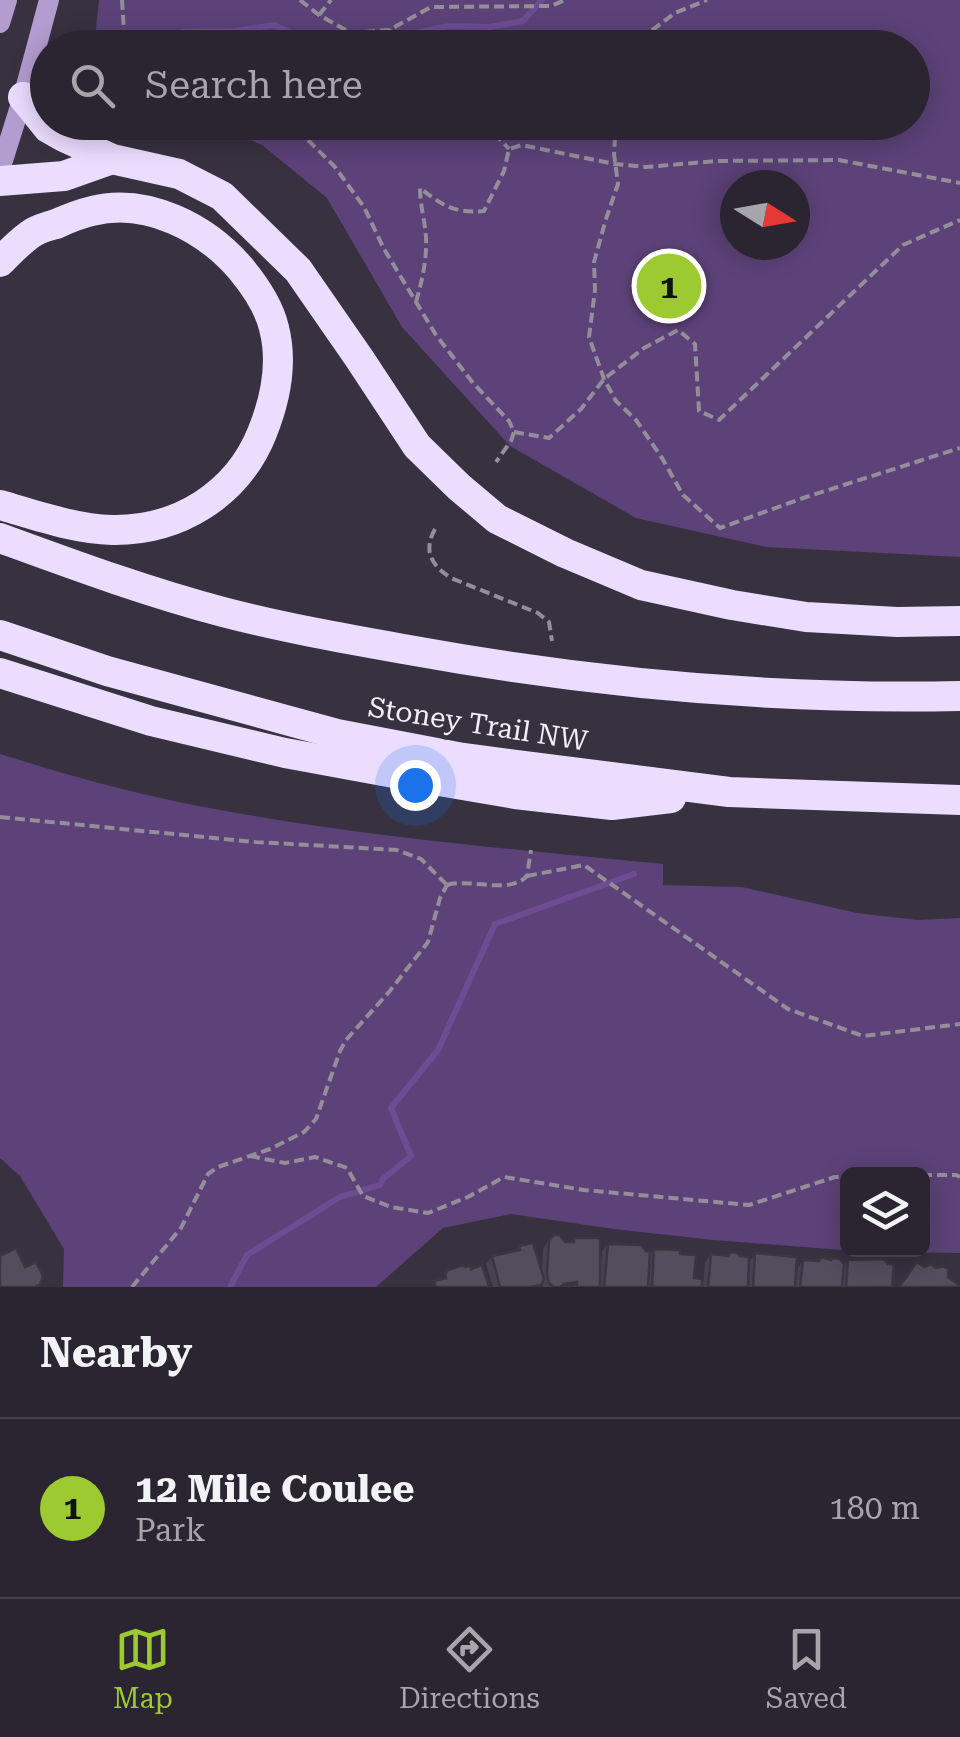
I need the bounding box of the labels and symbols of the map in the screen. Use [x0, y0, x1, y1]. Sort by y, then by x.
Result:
north arrow [720, 170, 810, 260]
pin: 1 [636, 248, 702, 324]
street label: Stoney Trail NW [366, 690, 591, 758]
your location [390, 760, 441, 811]

